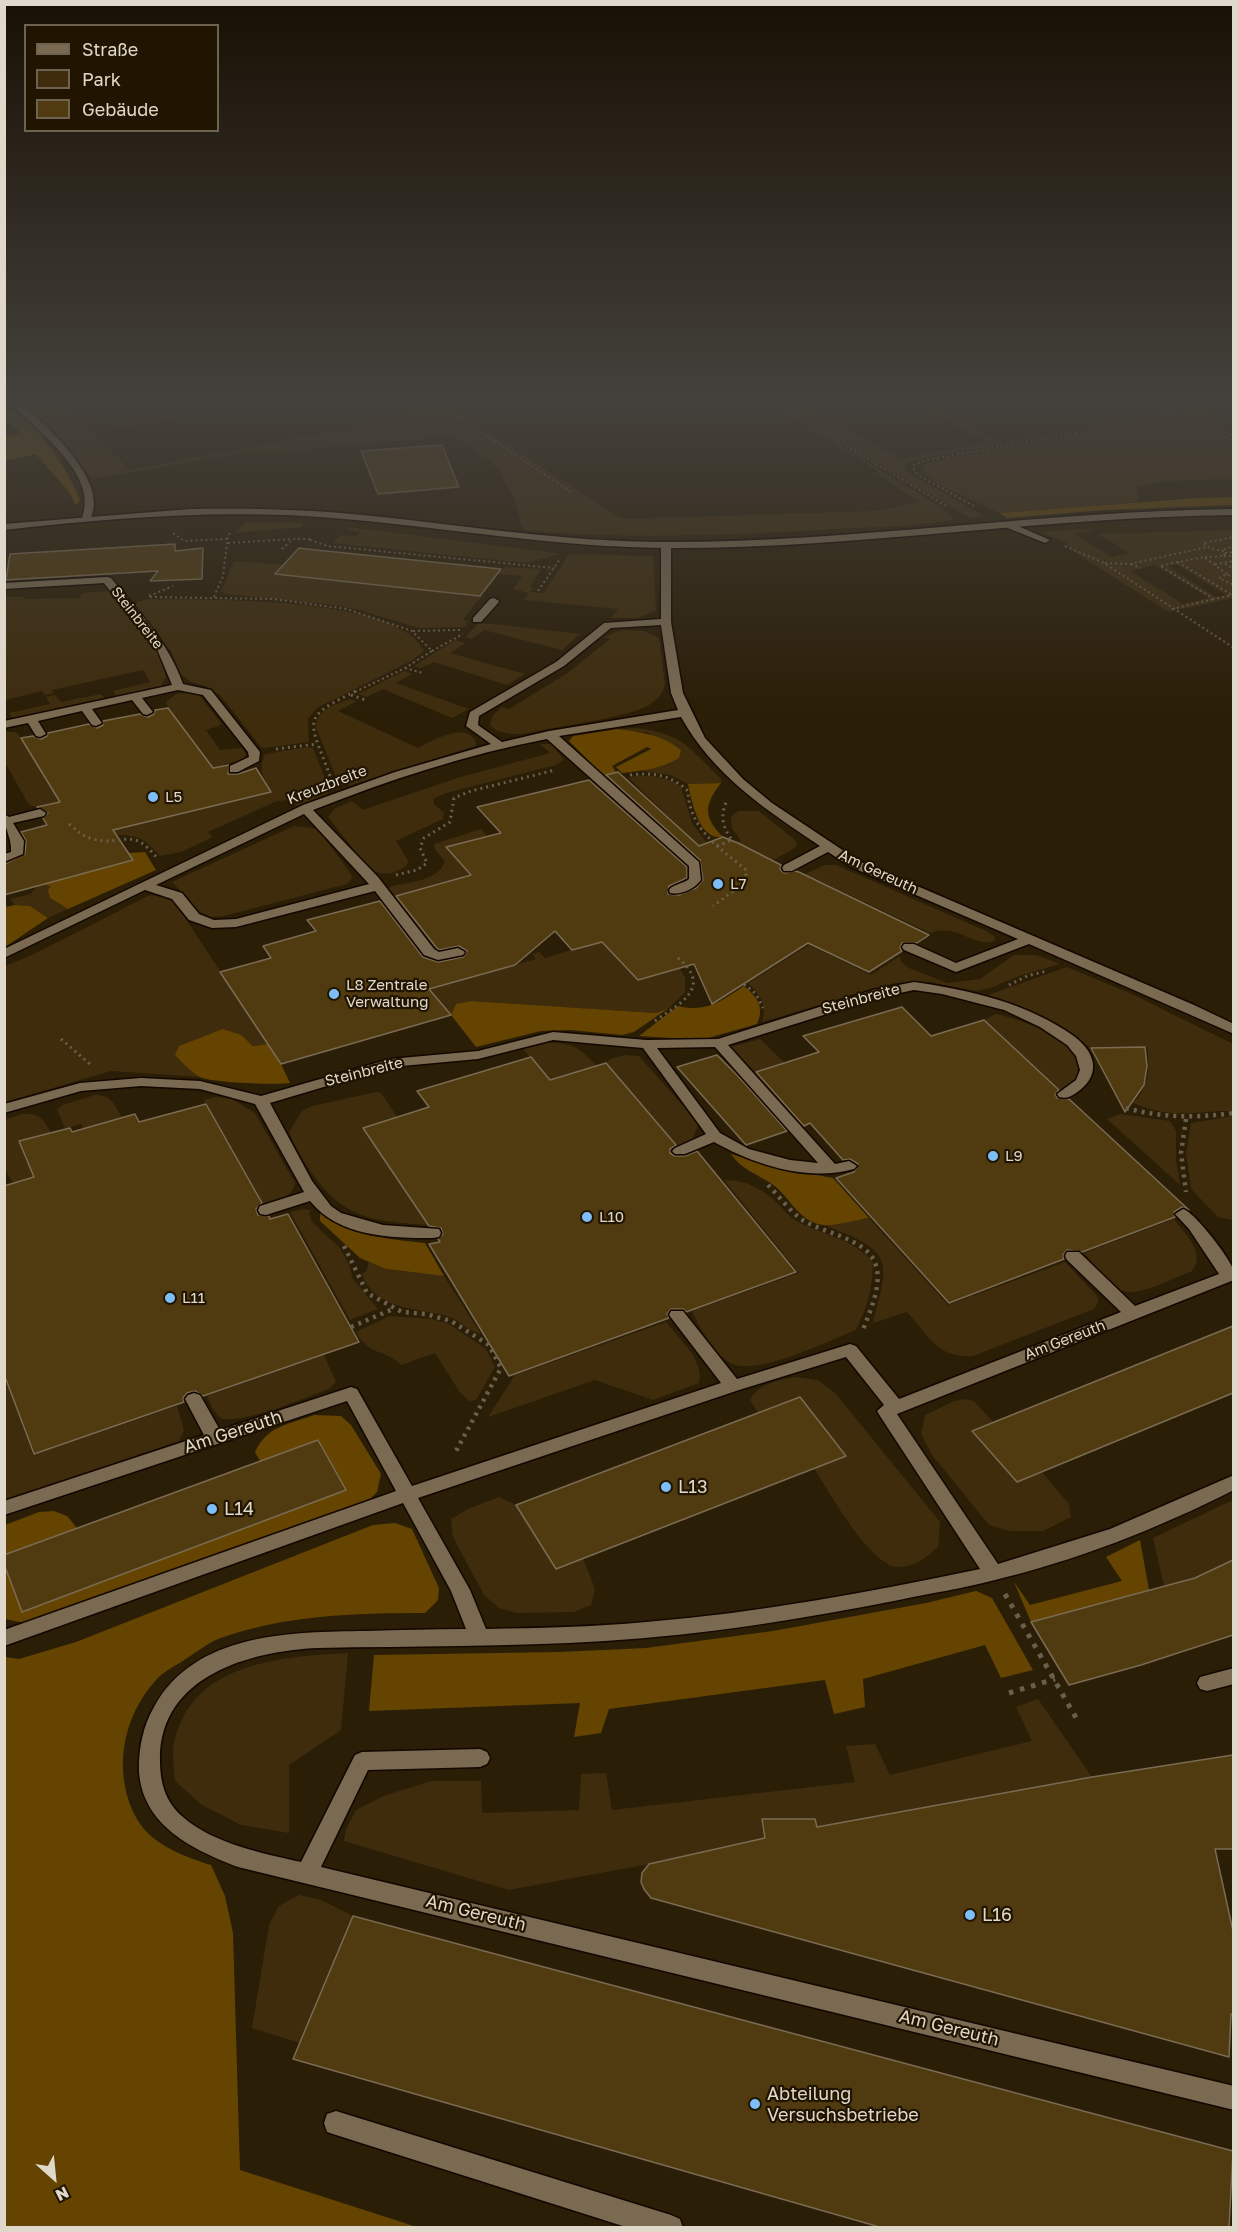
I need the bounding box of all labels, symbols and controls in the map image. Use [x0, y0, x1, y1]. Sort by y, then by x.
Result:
legend [24, 24, 219, 132]
text: Straße [82, 38, 138, 60]
text: Park [82, 68, 121, 90]
text: Gebäude [82, 98, 159, 120]
street label: Steinbreite [108, 584, 166, 652]
street label: Kreuzbreite [285, 762, 369, 808]
place label: L5 [165, 788, 182, 806]
marker: L5 [146, 790, 160, 804]
street label: Am Gereuth [836, 846, 920, 898]
place label: L7 [730, 875, 746, 893]
marker: L7 [711, 877, 725, 891]
place label: L8 Zentrale Verwaltung [346, 976, 428, 1011]
street label: Steinbreite [820, 980, 902, 1018]
marker: L8 Zentrale Verwaltung [327, 987, 341, 1001]
street label: Steinbreite [323, 1054, 405, 1090]
place label: L9 [1005, 1147, 1023, 1165]
marker: L9 [986, 1149, 1000, 1163]
place label: L10 [599, 1208, 624, 1226]
marker: L10 [580, 1210, 594, 1224]
place label: L11 [182, 1289, 205, 1307]
marker: L11 [163, 1291, 177, 1305]
street label: Am Gereuth [1022, 1316, 1108, 1364]
street label: Am Gereuth [181, 1406, 285, 1458]
place label: L13 [678, 1476, 708, 1498]
marker: L13 [659, 1480, 673, 1494]
place label: L14 [224, 1498, 254, 1520]
marker: L14 [205, 1502, 219, 1516]
street label: Am Gereuth [424, 1890, 528, 1936]
place label: L16 [982, 1904, 1012, 1926]
marker: L16 [963, 1908, 977, 1922]
street label: Am Gereuth [897, 2005, 1001, 2051]
place label: Abteilung Versuchsbetriebe [767, 2083, 919, 2126]
marker: Abteilung Versuchsbetriebe [748, 2097, 762, 2111]
north arrow [24, 2148, 84, 2208]
text: N [52, 2182, 72, 2206]

